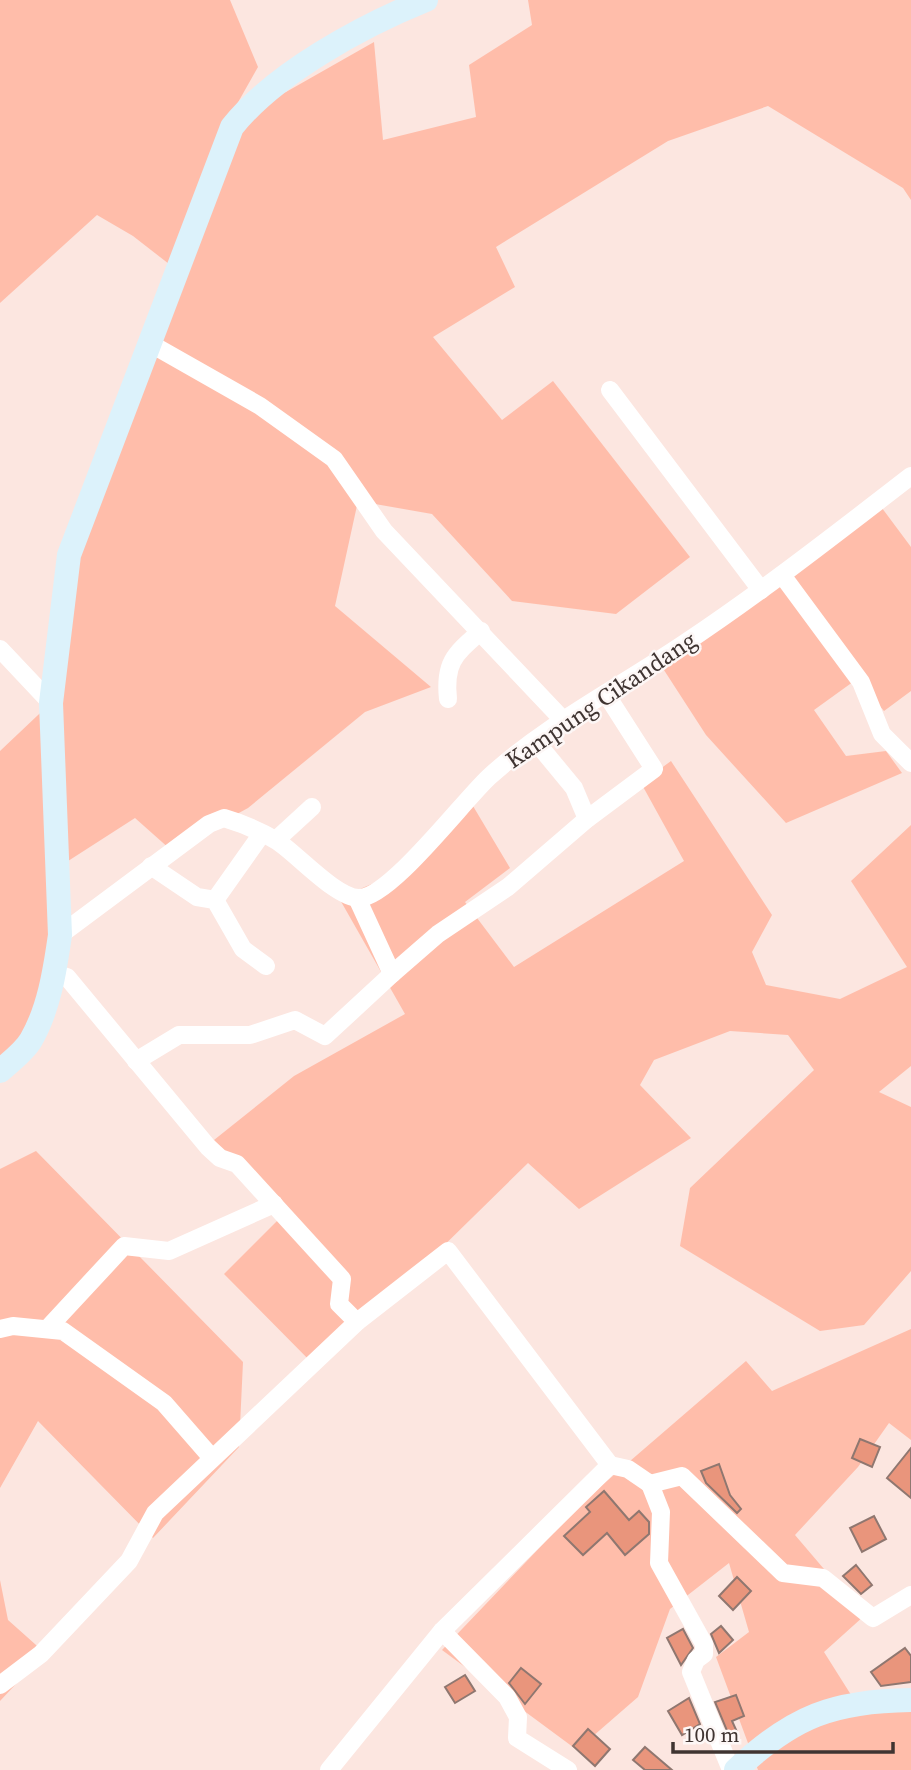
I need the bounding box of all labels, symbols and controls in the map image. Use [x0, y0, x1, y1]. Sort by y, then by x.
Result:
street label: Kampung Cikandang [499, 623, 703, 776]
scale bar [673, 1710, 894, 1754]
text: 100 m [684, 1720, 739, 1749]

